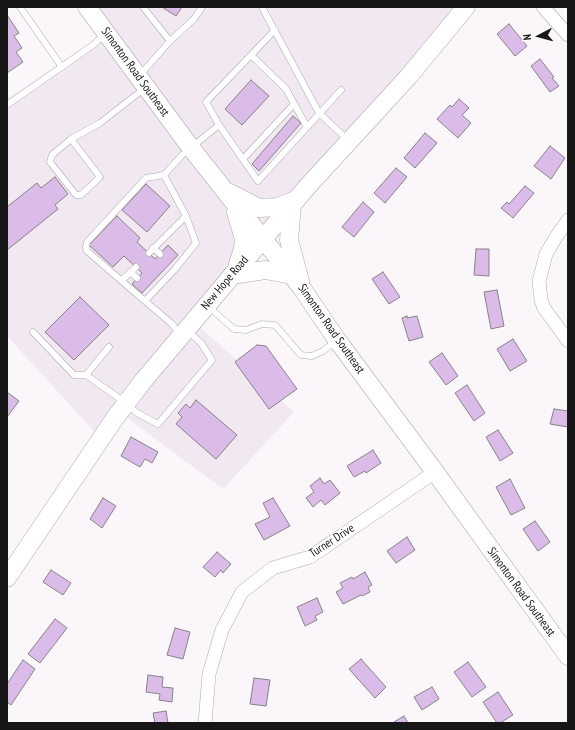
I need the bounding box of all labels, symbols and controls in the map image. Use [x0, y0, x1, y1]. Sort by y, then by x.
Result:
north arrow [519, 16, 559, 56]
street label: Simonton Road Southeast [98, 25, 172, 119]
text: N [520, 34, 534, 41]
street label: New Hope Road [198, 253, 252, 313]
street label: Simonton Road Southeast [295, 281, 367, 377]
street label: Turner Drive [307, 521, 357, 561]
street label: Simonton Road Southeast [484, 545, 558, 639]

